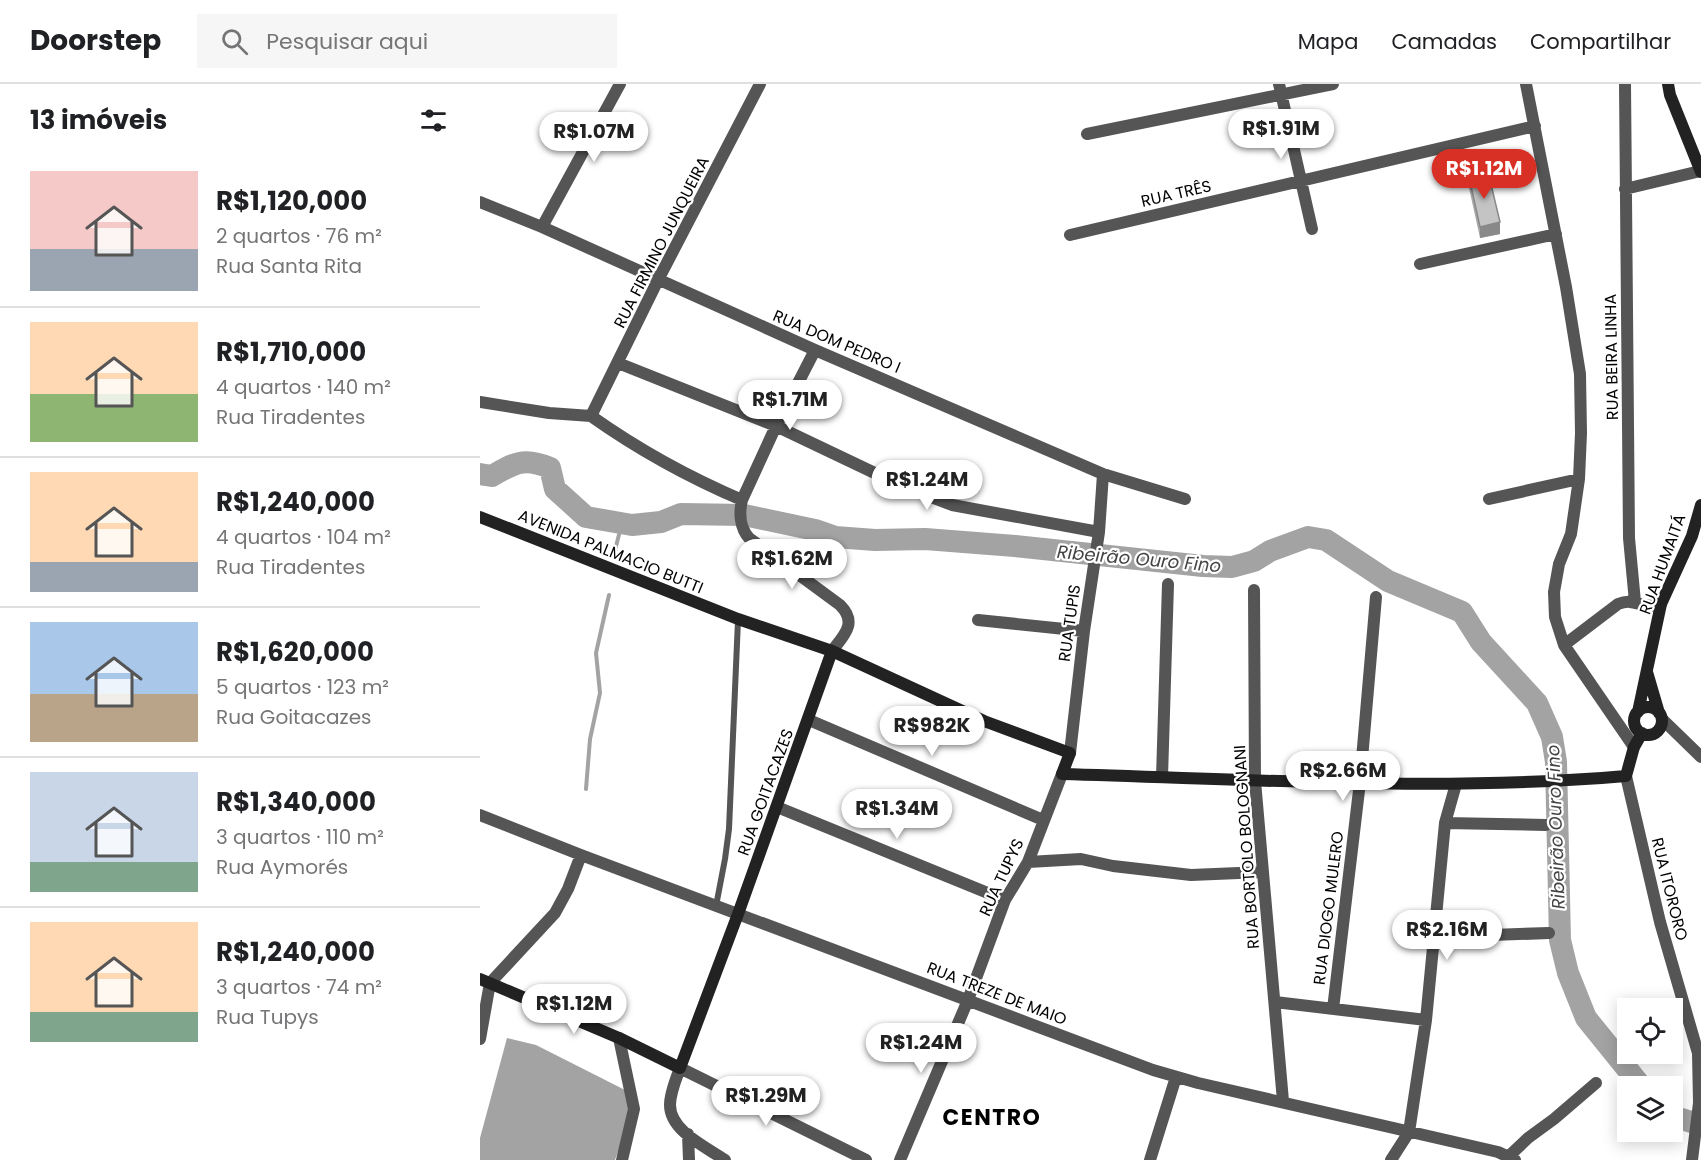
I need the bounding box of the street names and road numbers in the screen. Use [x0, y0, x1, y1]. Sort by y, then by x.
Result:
street label: RUA FIRMINO JUNQUEIRA [608, 152, 715, 332]
street label: RUA TRÊS [1139, 174, 1214, 213]
street label: RUA BEIRA LINHA [1599, 293, 1624, 420]
street label: RUA DOM PEDRO I [769, 304, 904, 379]
street label: AVENIDA PALMACIO BUTTI [515, 504, 707, 599]
street label: RUA HUMAITÁ [1634, 511, 1691, 618]
street label: RUA TUPIS [1053, 583, 1086, 663]
street label: RUA GOITACAZES [732, 726, 799, 859]
street label: RUA BORTOLO BOLOGNANI [1228, 744, 1265, 950]
street label: RUA DIOGO MULERO [1308, 830, 1349, 986]
street label: RUA TUPYS [973, 835, 1029, 920]
street label: RUA ITORORO [1646, 835, 1693, 943]
street label: RUA TREZE DE MAIO [924, 956, 1070, 1031]

